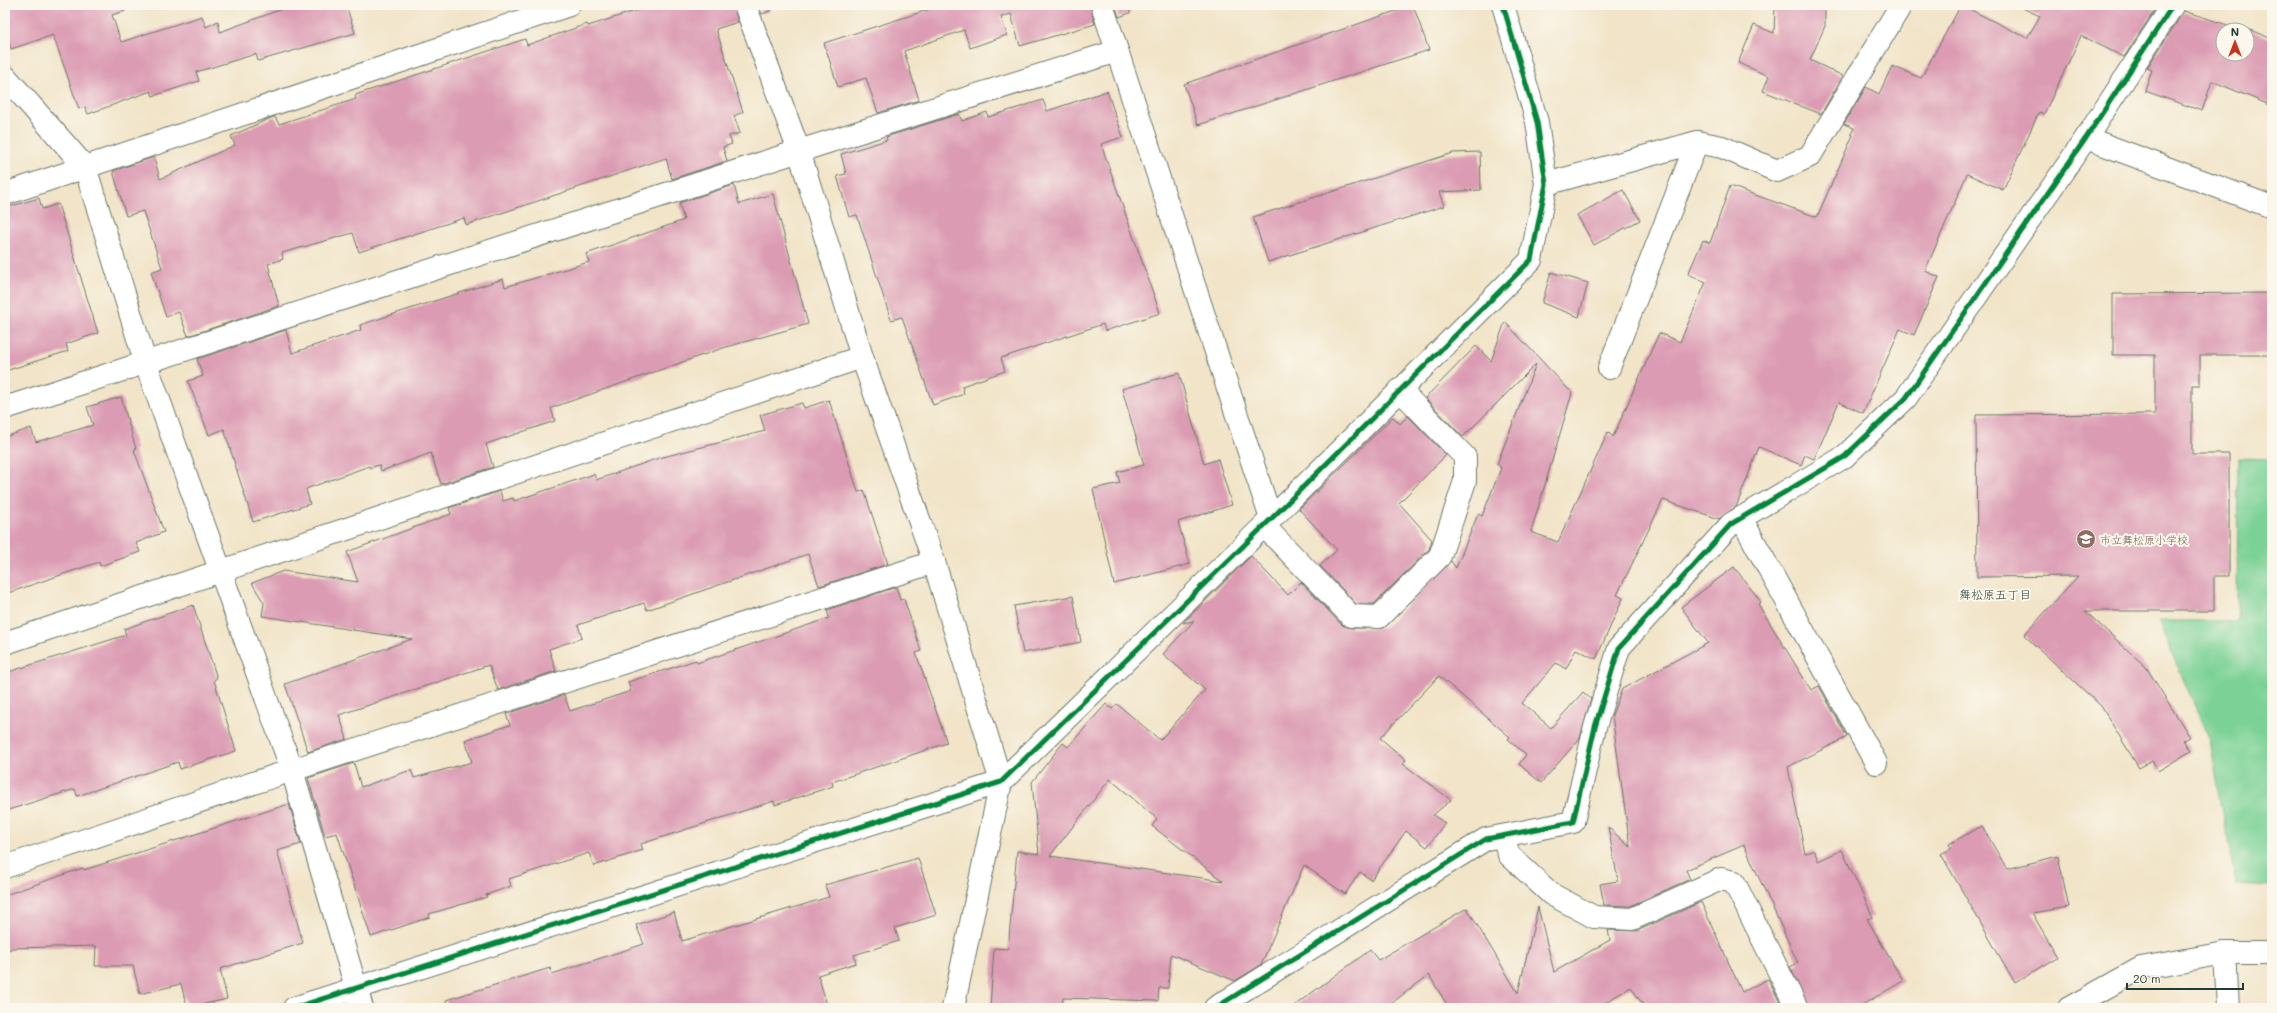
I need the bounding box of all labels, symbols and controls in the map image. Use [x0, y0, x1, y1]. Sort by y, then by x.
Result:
north arrow [2215, 22, 2255, 62]
text: N [2231, 24, 2239, 39]
school or university icon: 市立舞松原小学校 [2075, 528, 2097, 550]
place label: 市立舞松原小学校 [2100, 532, 2188, 547]
district label: 舞松原五丁目 [1959, 586, 2031, 602]
scale bar [2127, 965, 2243, 991]
text: 20 m [2133, 970, 2161, 986]

